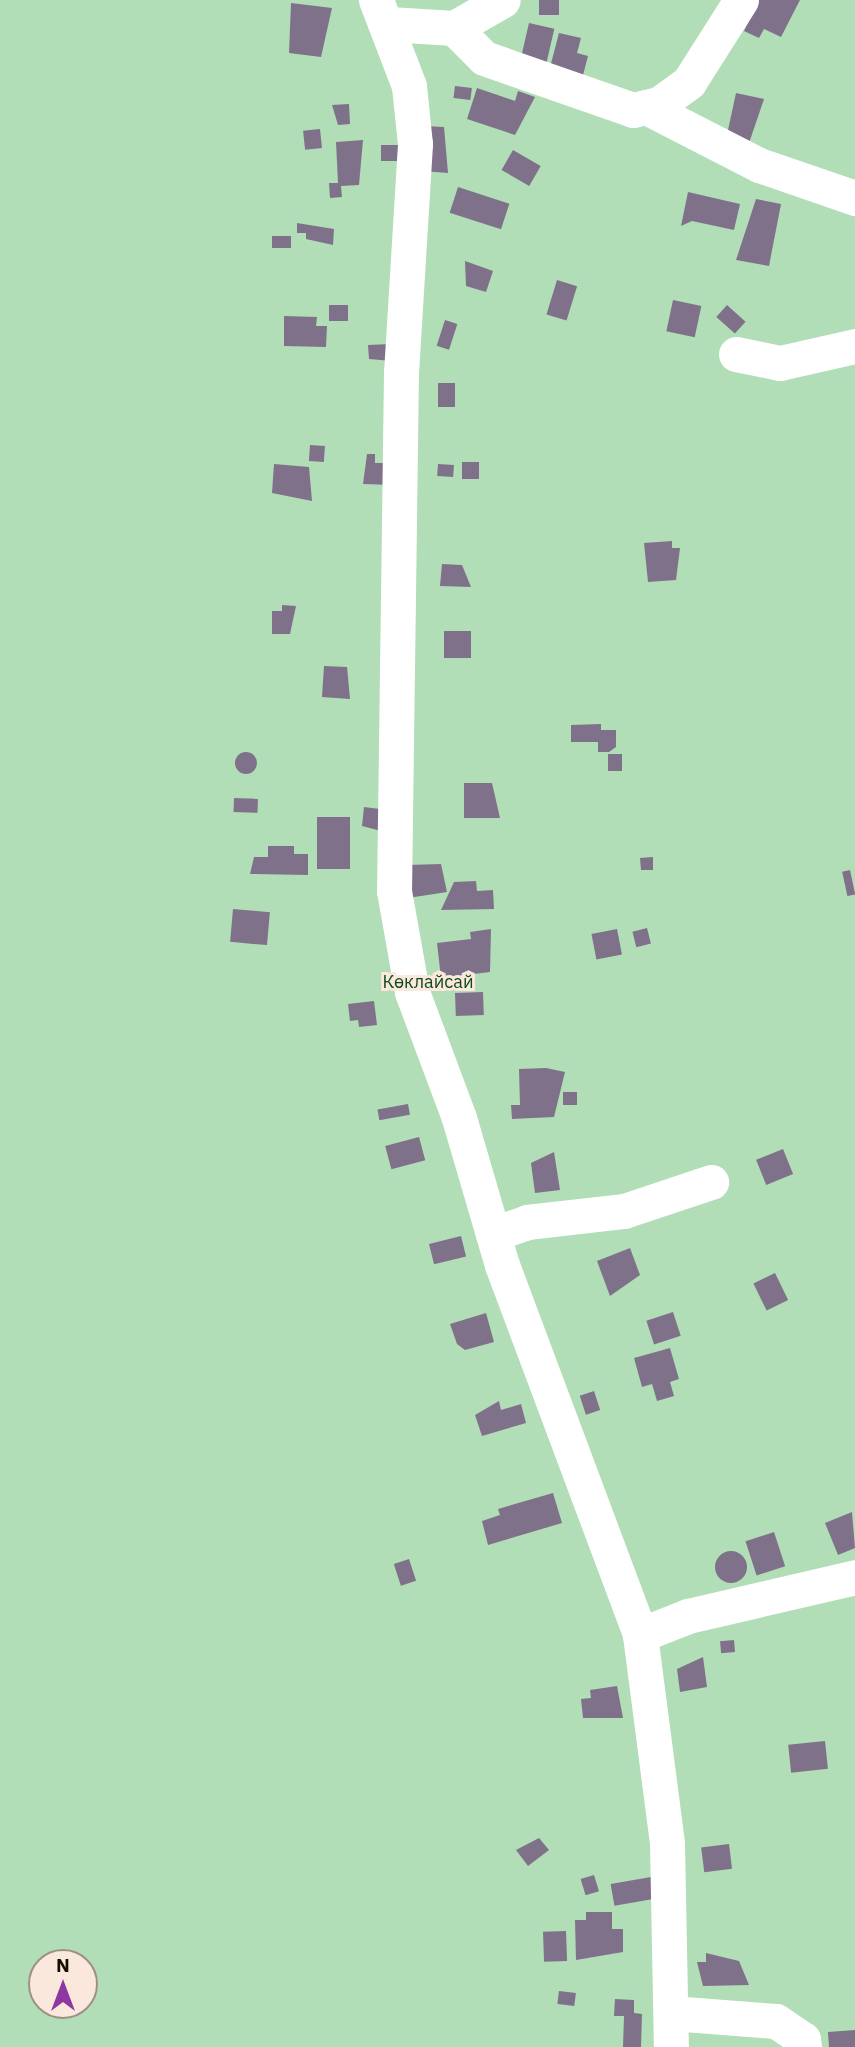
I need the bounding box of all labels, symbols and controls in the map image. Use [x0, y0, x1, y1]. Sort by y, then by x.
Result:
park label: Көклайсай [382, 971, 474, 993]
north arrow [28, 1949, 98, 2019]
text: N [56, 1953, 70, 1977]

